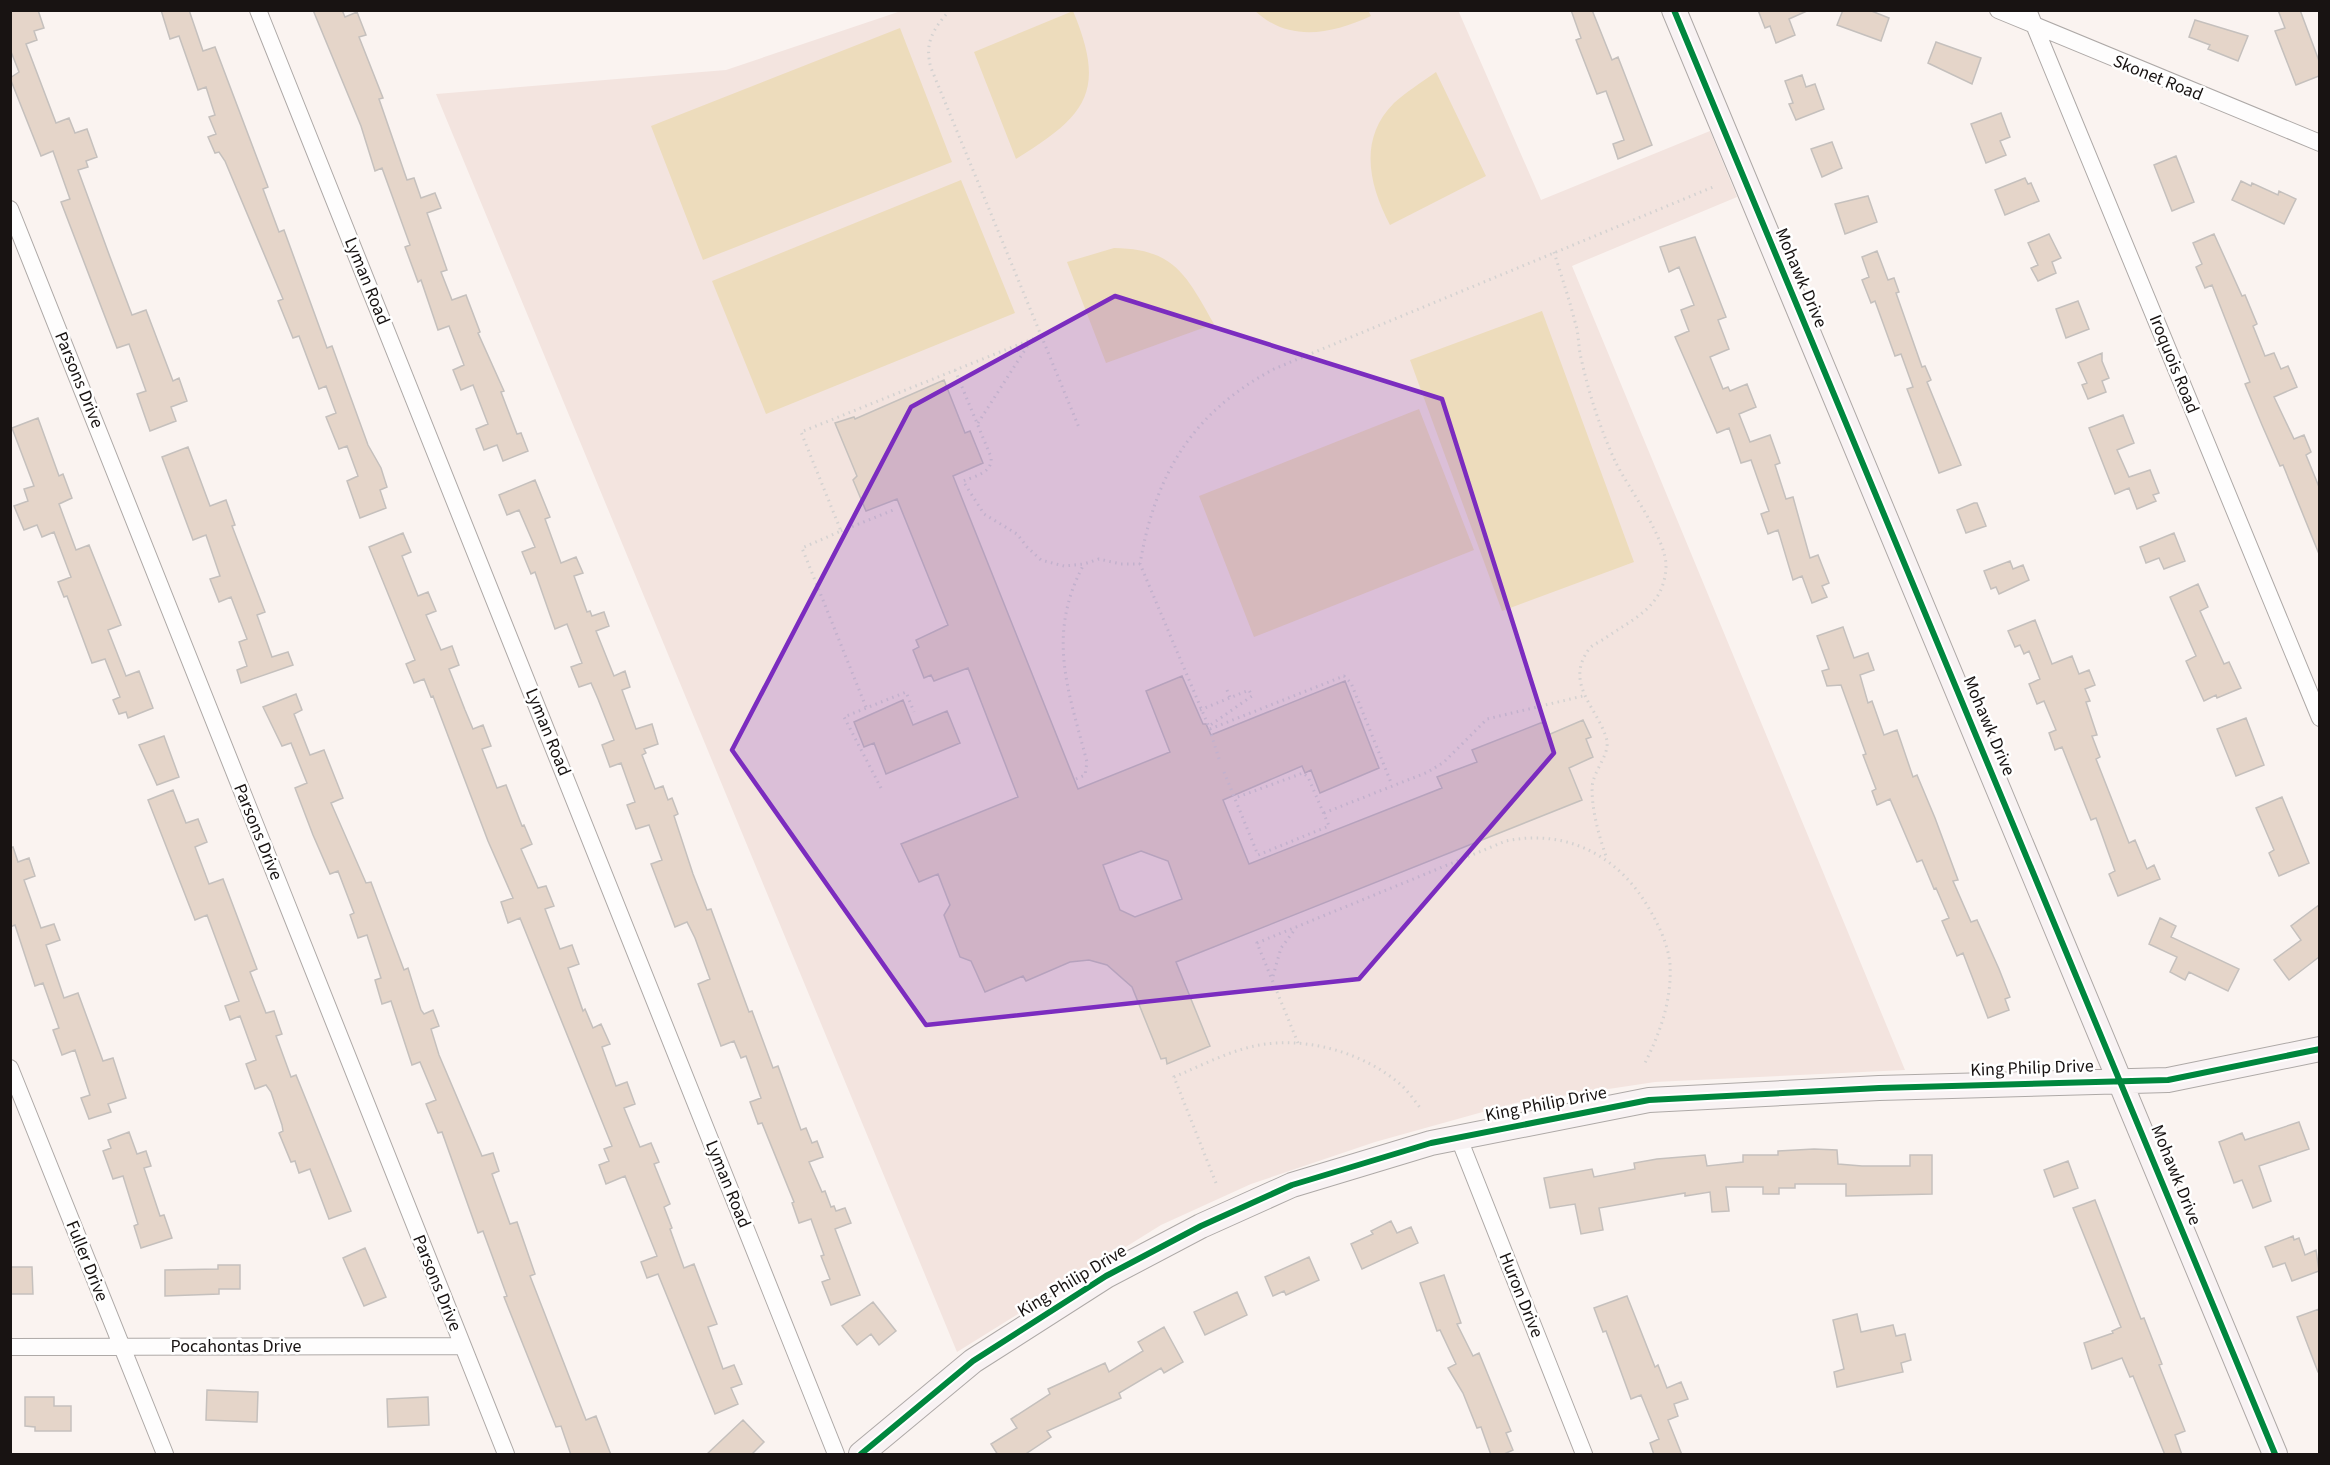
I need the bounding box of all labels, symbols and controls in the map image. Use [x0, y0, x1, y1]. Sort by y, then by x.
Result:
street label: Skonet Road [2109, 49, 2207, 107]
street label: Mohawk Drive [1769, 224, 1833, 332]
street label: Lyman Road [338, 233, 396, 329]
street label: Iroquois Road [2143, 311, 2205, 417]
street label: Parsons Drive [48, 328, 110, 432]
street label: Mohawk Drive [1957, 672, 2021, 780]
street label: Lyman Road [519, 684, 577, 780]
street label: Parsons Drive [227, 780, 289, 884]
street label: King Philip Drive [1970, 1053, 2094, 1083]
street label: King Philip Drive [1483, 1080, 1609, 1128]
street label: Mohawk Drive [2145, 1121, 2208, 1229]
street label: Lyman Road [699, 1136, 757, 1232]
street label: Fuller Drive [59, 1217, 115, 1305]
street label: Parsons Drive [406, 1231, 468, 1335]
street label: King Philip Drive [1013, 1238, 1131, 1323]
street label: Huron Drive [1493, 1249, 1549, 1341]
street label: Pocahontas Drive [171, 1334, 302, 1359]

